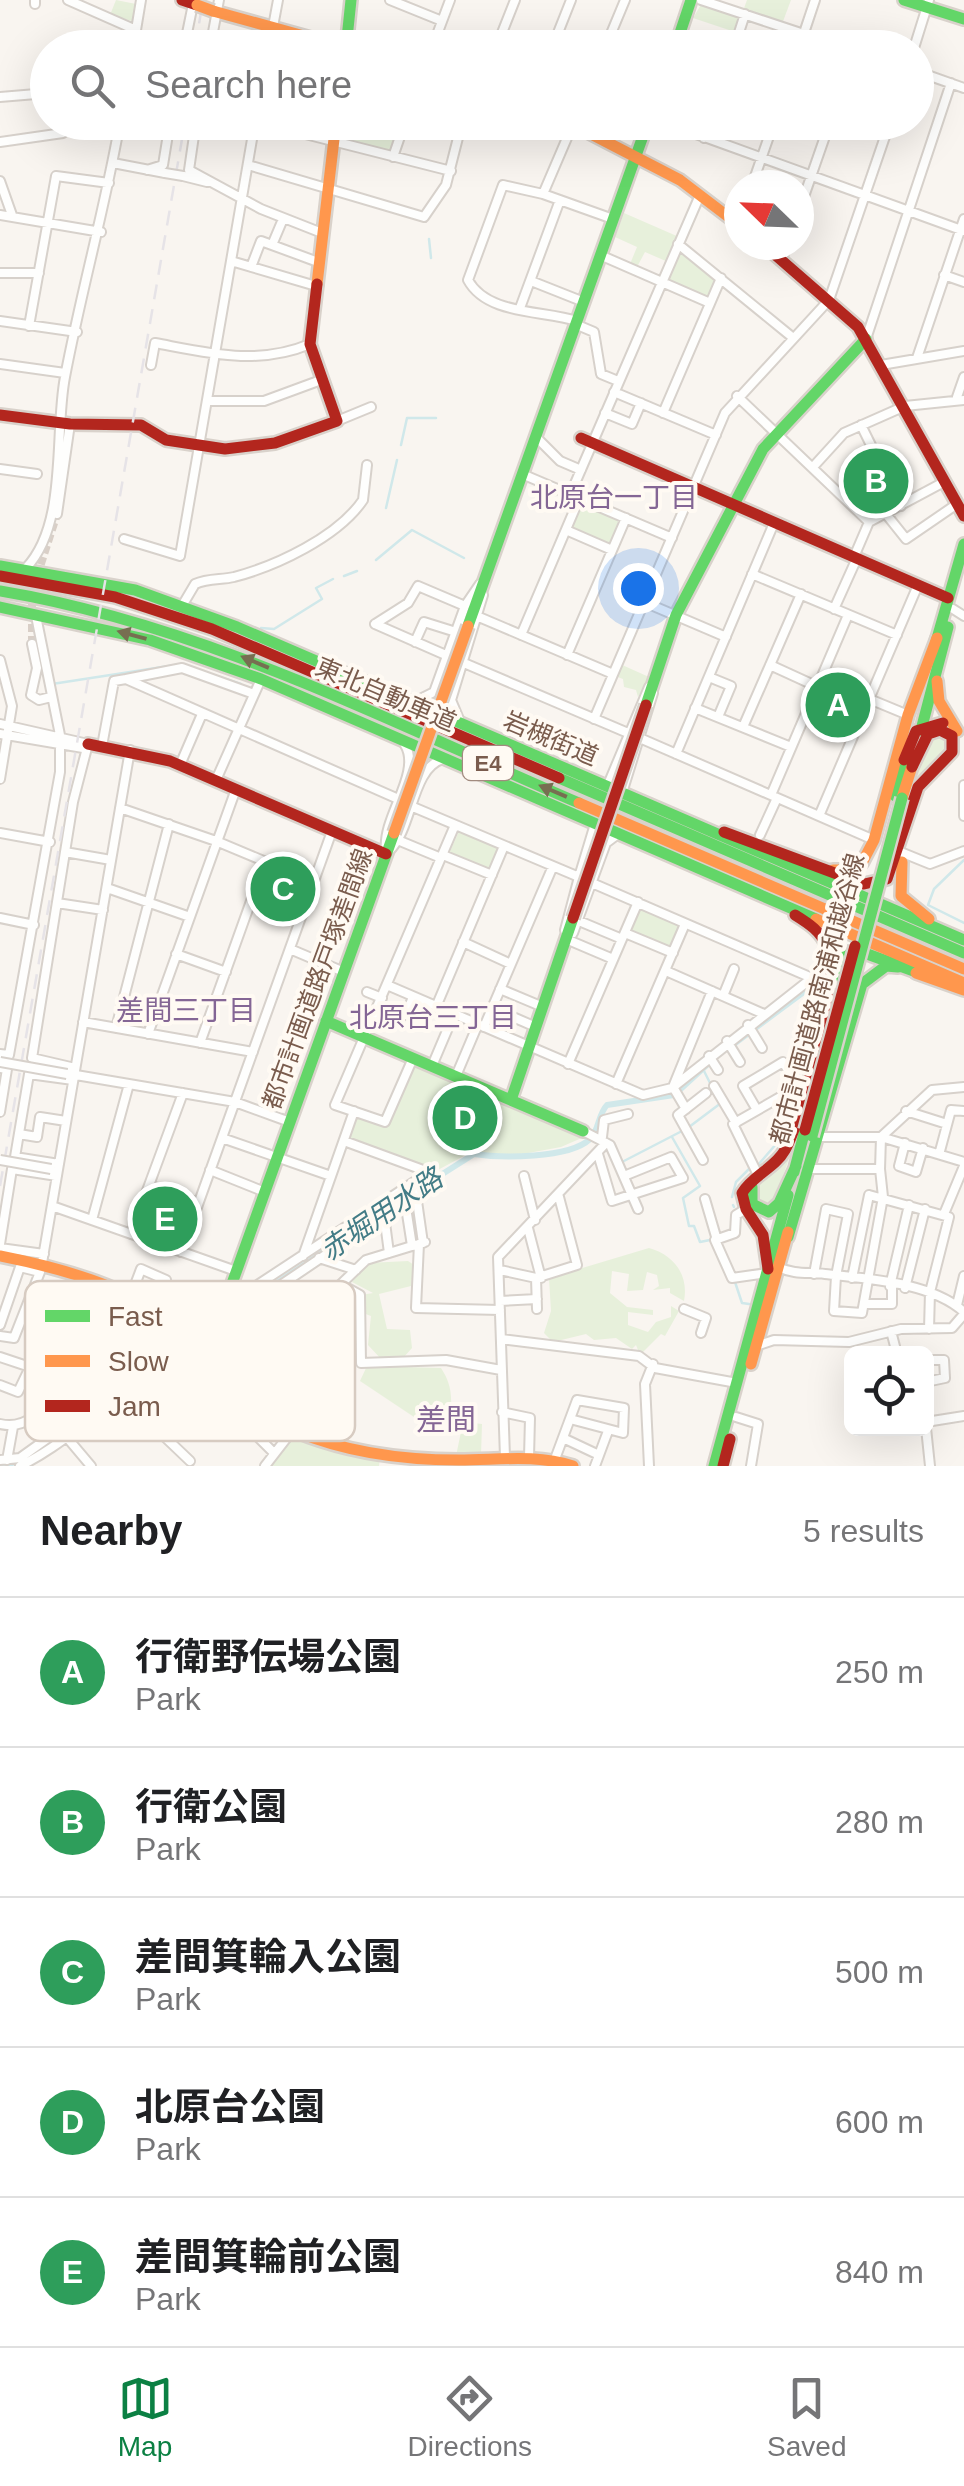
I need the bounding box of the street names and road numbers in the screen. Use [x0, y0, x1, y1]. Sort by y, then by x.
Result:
street label: 東北自動車道 [311, 652, 461, 736]
street label: 岩槻街道 [499, 706, 603, 770]
road number: E4 [463, 746, 513, 780]
street label: 都市計画道路戸塚差間線 [257, 845, 377, 1113]
street label: 都市計画道路南浦和越谷線 [765, 850, 869, 1148]

